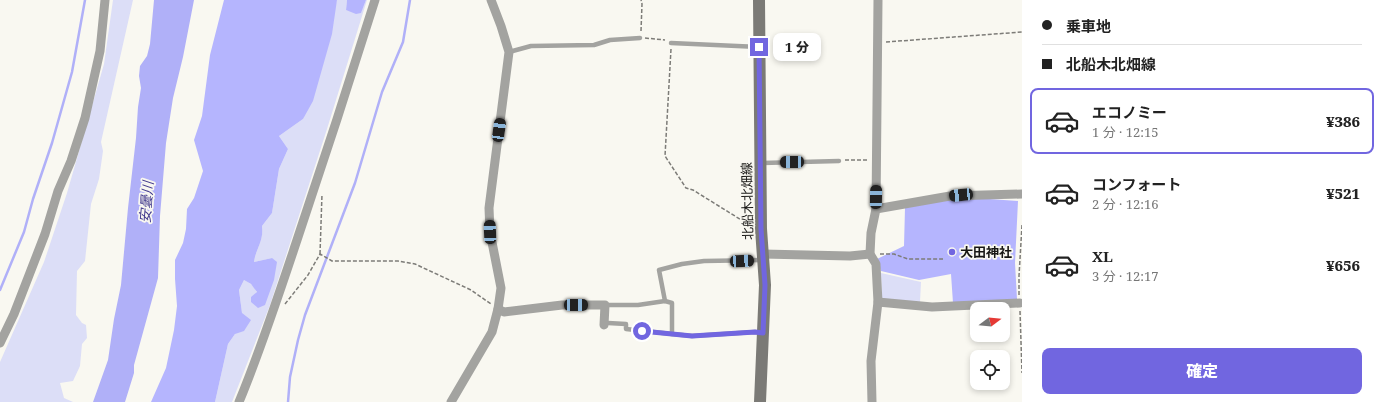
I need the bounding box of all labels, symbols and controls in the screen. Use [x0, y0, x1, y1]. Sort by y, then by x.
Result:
text: 乗車地 [1066, 16, 1111, 36]
callout: 1 分 [773, 33, 821, 61]
route end [750, 38, 768, 56]
text: 1 分 [785, 38, 809, 56]
text: 北船木北畑線 [1066, 54, 1156, 74]
text: エコノミー [1092, 102, 1167, 122]
icon: car [1044, 103, 1080, 139]
text: ¥386 [1326, 111, 1360, 131]
car [491, 117, 507, 143]
text: 1 分 · 12:15 [1092, 123, 1158, 141]
car [780, 156, 804, 168]
street label: 北船木北畑線 [737, 162, 757, 240]
text: コンフォート [1092, 174, 1182, 194]
icon: car [1044, 175, 1080, 211]
water label: 安曇川 [135, 178, 157, 224]
text: ¥521 [1326, 183, 1360, 203]
car [870, 185, 882, 209]
car [948, 188, 974, 202]
text: 2 分 · 12:16 [1092, 195, 1158, 213]
car [484, 220, 496, 244]
place label: 大田神社 [960, 243, 1012, 261]
text: XL [1092, 246, 1113, 266]
marker: 大田神社 [947, 247, 957, 257]
icon: car [1044, 247, 1080, 283]
car [730, 254, 754, 268]
text: ¥656 [1326, 255, 1360, 275]
text: 3 分 · 12:17 [1092, 267, 1158, 285]
car [564, 299, 588, 311]
north arrow [970, 302, 1010, 342]
map controls [970, 302, 1010, 390]
route start [633, 322, 651, 340]
button: 確定 [1042, 348, 1362, 394]
button: locate [970, 350, 1010, 390]

